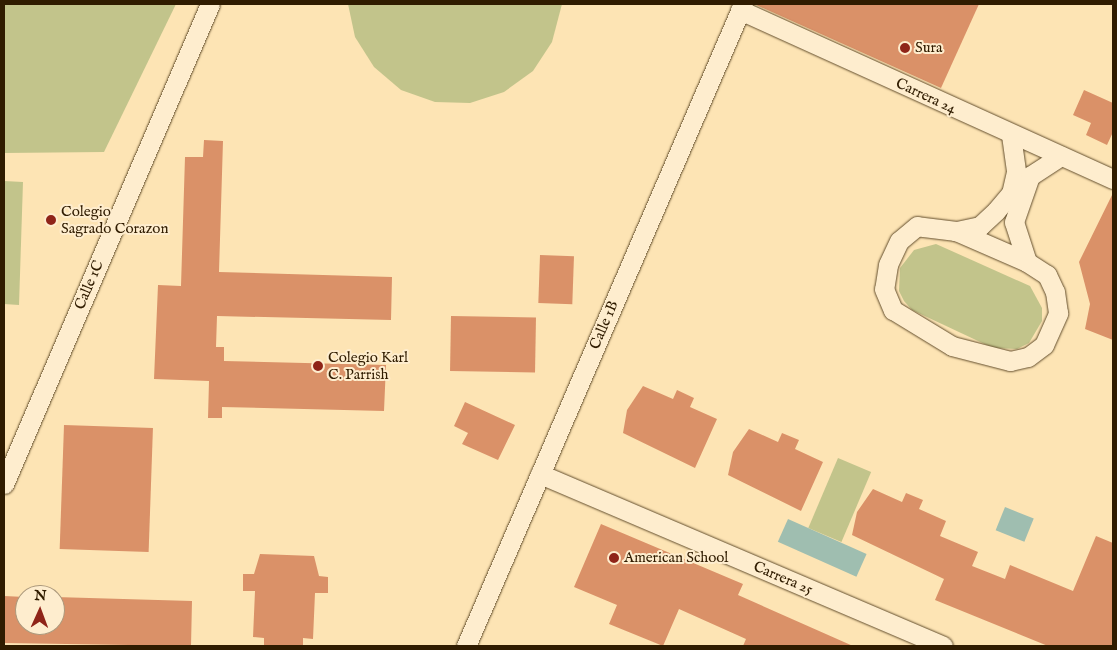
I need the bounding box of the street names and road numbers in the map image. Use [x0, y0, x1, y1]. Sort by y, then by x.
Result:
street label: Carrera 24 [893, 74, 959, 118]
street label: Calle 1C [71, 258, 107, 312]
street label: Calle 1B [586, 298, 622, 352]
street label: Carrera 25 [751, 557, 815, 599]

